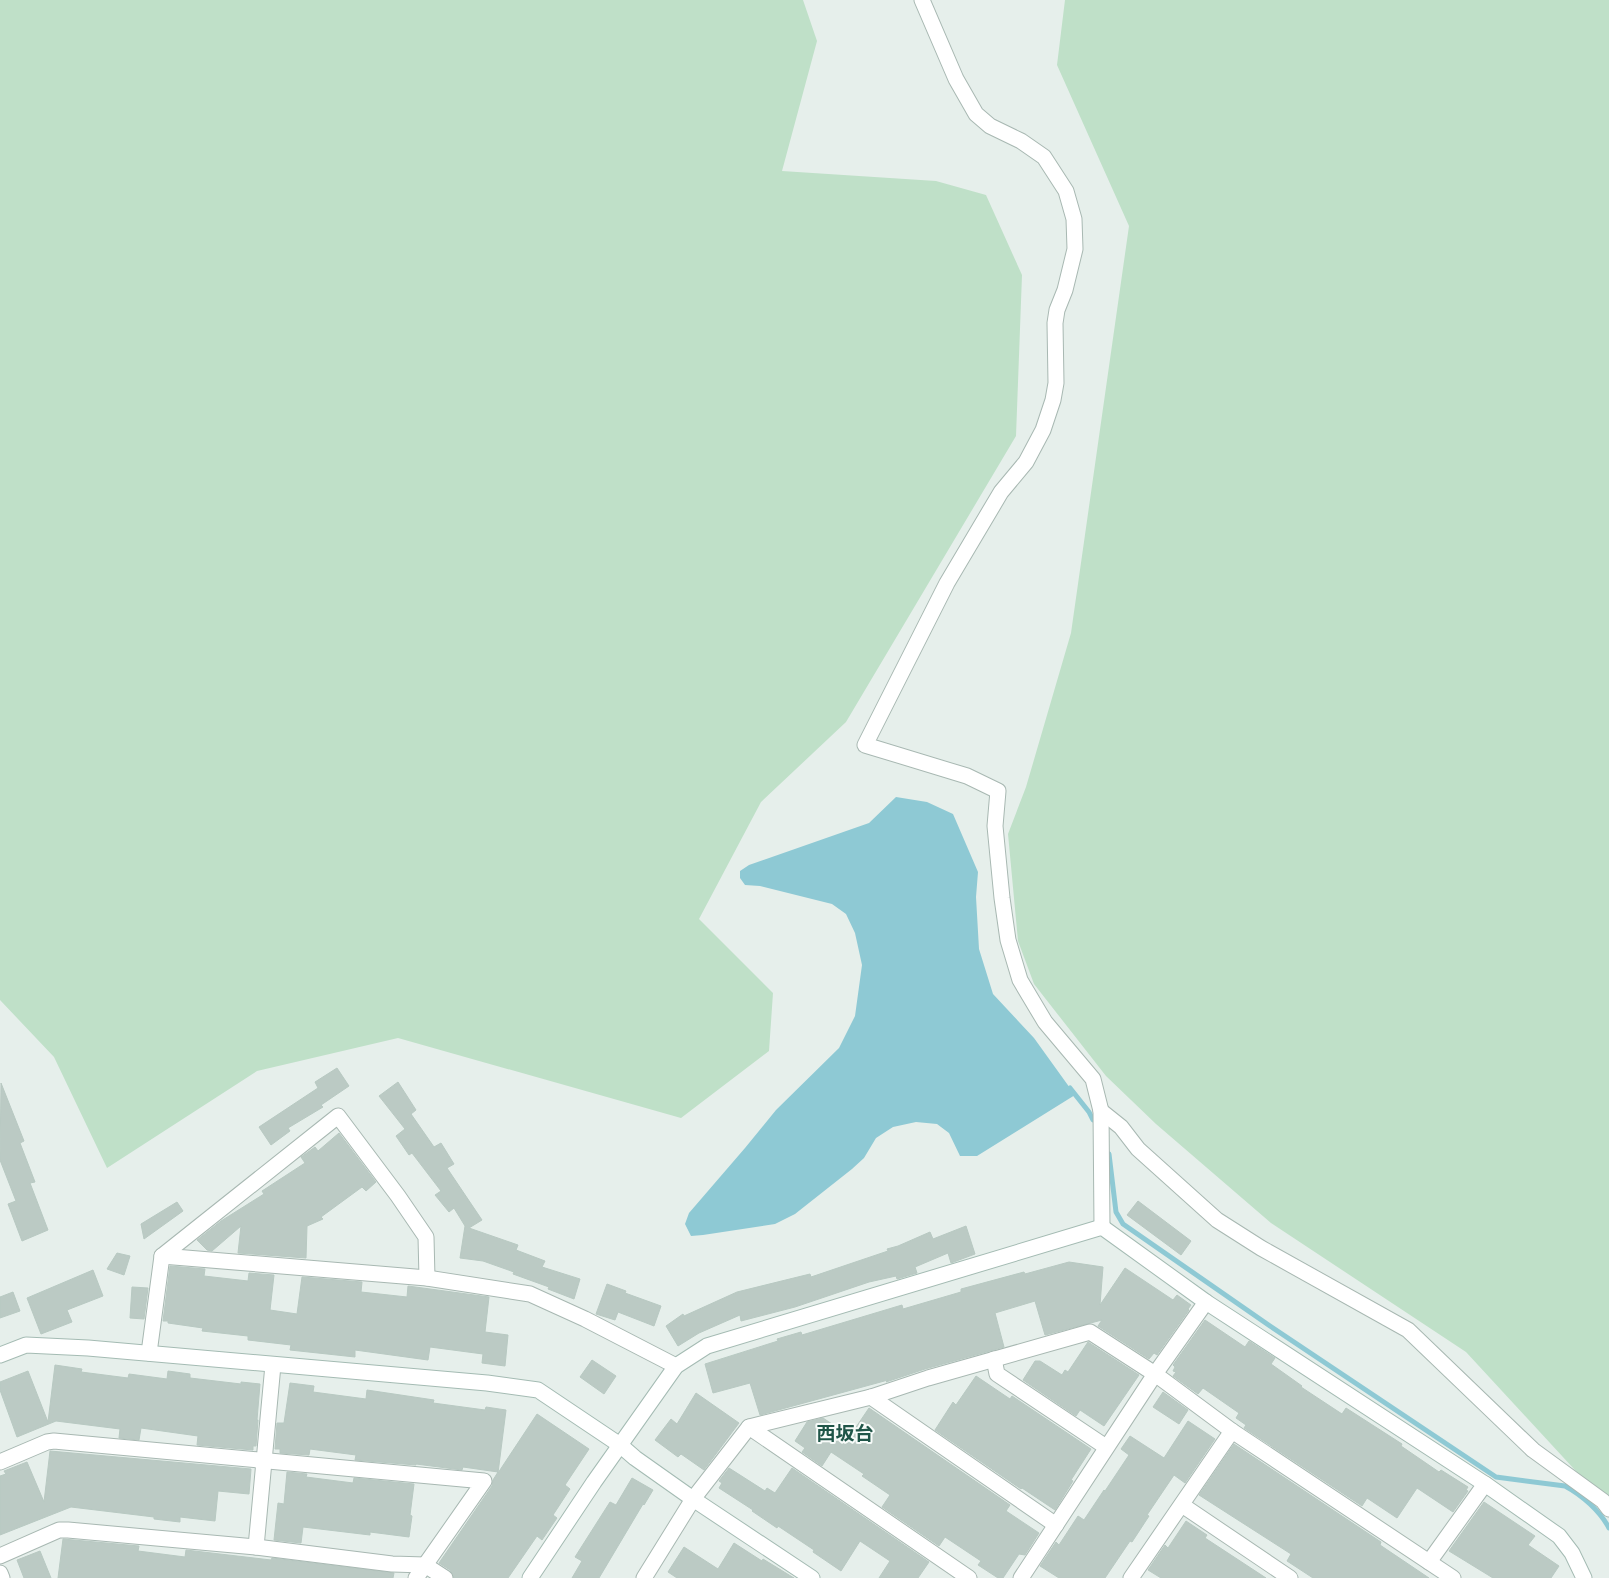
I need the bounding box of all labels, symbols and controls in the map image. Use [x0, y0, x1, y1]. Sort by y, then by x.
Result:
district label: 西坂台 [816, 1420, 874, 1447]

